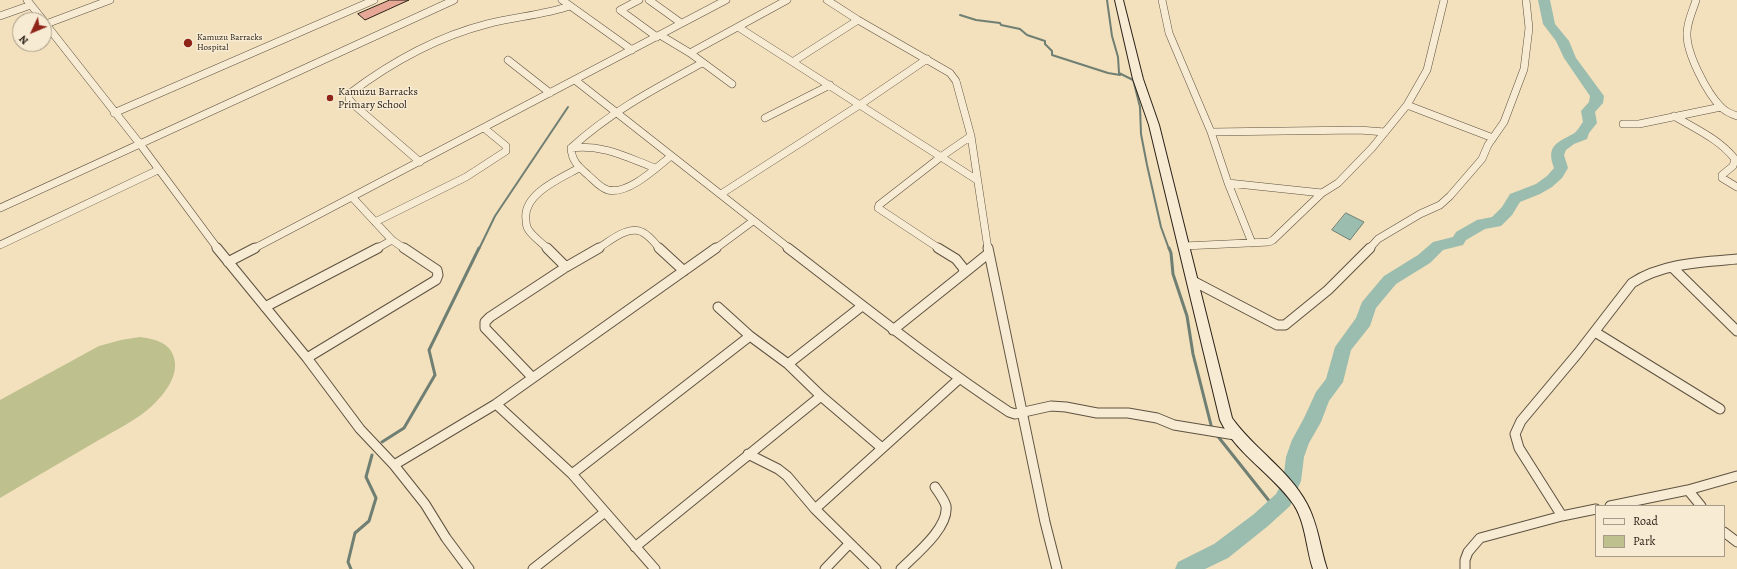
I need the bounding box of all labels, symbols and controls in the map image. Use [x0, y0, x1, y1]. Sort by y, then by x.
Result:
north arrow [12, 12, 52, 52]
text: N [16, 32, 32, 48]
place label: Kamuzu Barracks Hospital [197, 33, 262, 54]
marker: Kamuzu Barracks Hospital [182, 37, 194, 49]
place label: Kamuzu Barracks Primary School [338, 85, 418, 111]
marker: Kamuzu Barracks Primary School [325, 93, 335, 103]
legend [1595, 505, 1725, 557]
text: Road [1633, 513, 1658, 529]
text: Park [1633, 533, 1656, 549]

